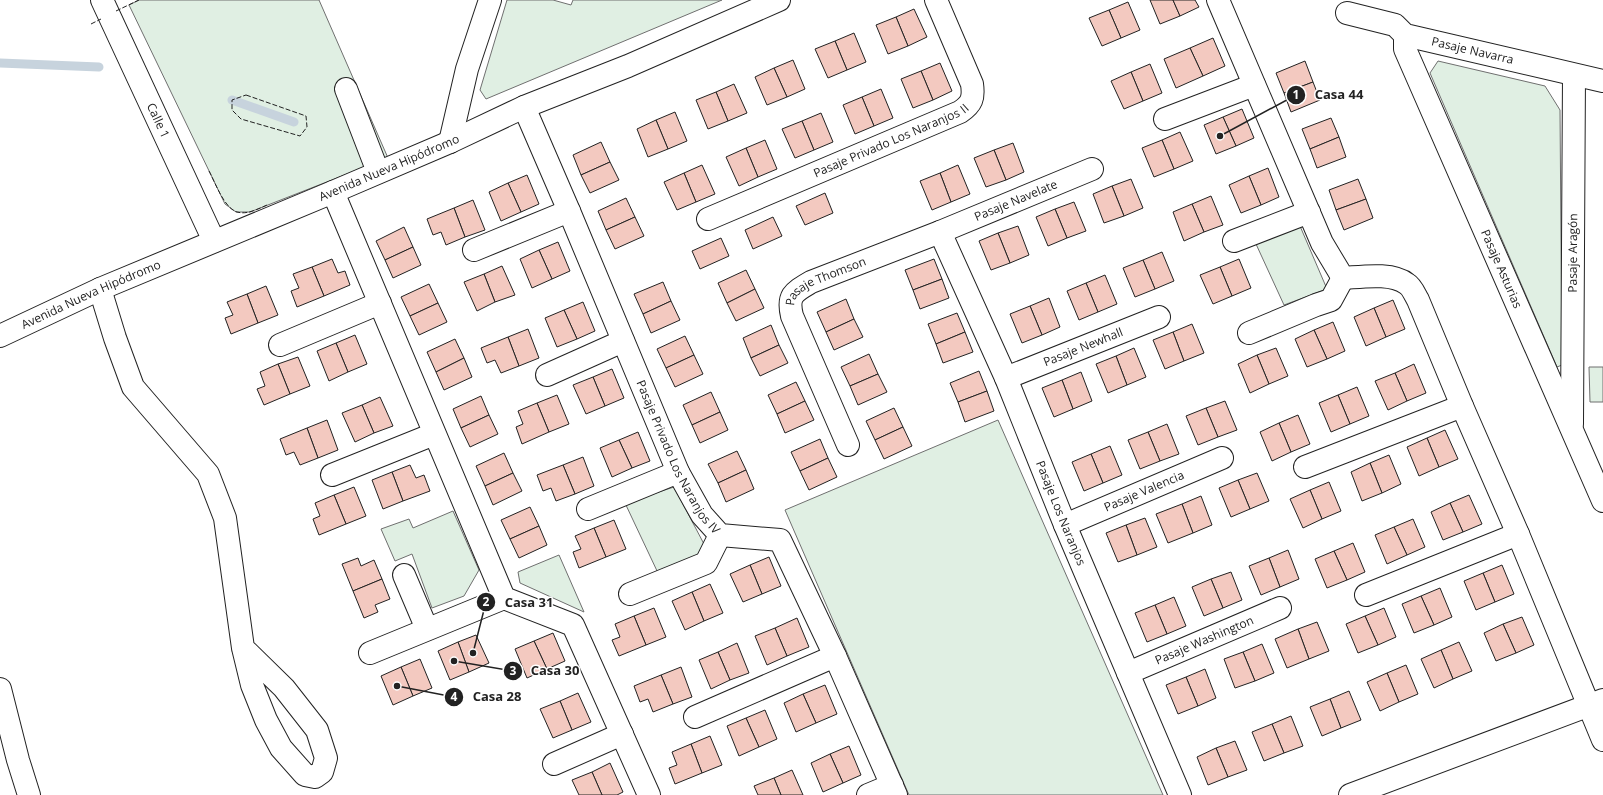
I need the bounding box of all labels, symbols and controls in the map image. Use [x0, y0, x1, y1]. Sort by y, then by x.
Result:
street label: Pasaje Navarra [1430, 32, 1516, 68]
callout: Casa 44 [1286, 82, 1371, 107]
text: Casa 44 [1315, 85, 1364, 103]
text: 1 [1293, 86, 1299, 103]
street label: Calle 1 [143, 100, 174, 141]
street label: Pasaje Privado Los Naranjos II [811, 100, 972, 181]
street label: Avenida Nueva Hipódromo [316, 130, 462, 205]
street label: Pasaje Navelate [972, 175, 1060, 225]
street label: Pasaje Aragón [1564, 213, 1581, 293]
street label: Pasaje Asturias [1477, 227, 1527, 311]
street label: Pasaje Thomson [781, 253, 868, 307]
street label: Avenida Nueva Hipódromo [18, 256, 163, 333]
street label: Pasaje Newhall [1041, 323, 1125, 370]
street label: Pasaje Privado Los Naranjos IV [633, 377, 725, 538]
street label: Pasaje Los Naranjos [1032, 458, 1090, 568]
street label: Pasaje Valencia [1101, 466, 1187, 515]
callout: Casa 31 [476, 590, 561, 615]
text: 2 [483, 593, 490, 610]
text: Casa 31 [505, 593, 553, 611]
street label: Pasaje Washington [1152, 611, 1256, 669]
callout: Casa 30 [503, 658, 588, 683]
text: Casa 30 [531, 661, 579, 679]
text: 3 [510, 662, 517, 679]
callout: Casa 28 [444, 684, 529, 709]
text: Casa 28 [473, 687, 521, 705]
text: 4 [451, 688, 458, 705]

